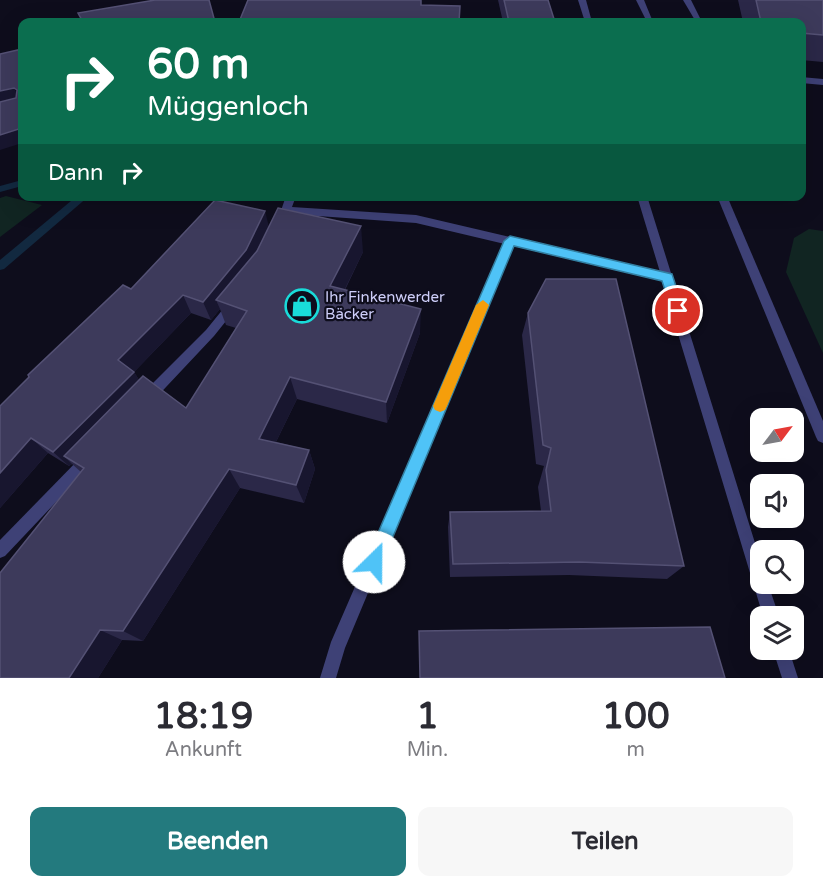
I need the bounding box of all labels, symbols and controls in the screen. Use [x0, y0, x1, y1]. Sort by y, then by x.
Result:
text: 60 m [147, 39, 249, 90]
icon: right [48, 42, 126, 120]
text: Müggenloch [147, 90, 309, 123]
icon: right [115, 156, 148, 189]
text: Dann [48, 160, 103, 186]
pin [652, 285, 703, 336]
shop icon: Ihr Finkenwerder Bäcker [284, 288, 320, 324]
place label: Ihr Finkenwerder Bäcker [325, 288, 445, 323]
icon: arrive [661, 294, 694, 327]
north arrow [750, 408, 804, 462]
map controls [750, 408, 804, 660]
button: sound [750, 474, 804, 528]
position arrow [342, 530, 406, 594]
button: search [750, 540, 804, 594]
button: layers [750, 606, 804, 660]
text: 18:19 [153, 695, 253, 738]
text: 1 [416, 695, 439, 738]
text: 100 [602, 695, 670, 738]
text: Ankunft [165, 738, 242, 762]
text: Min. [407, 738, 448, 762]
text: m [626, 738, 645, 762]
button: Beenden [30, 807, 406, 876]
button: Teilen [418, 807, 793, 876]

